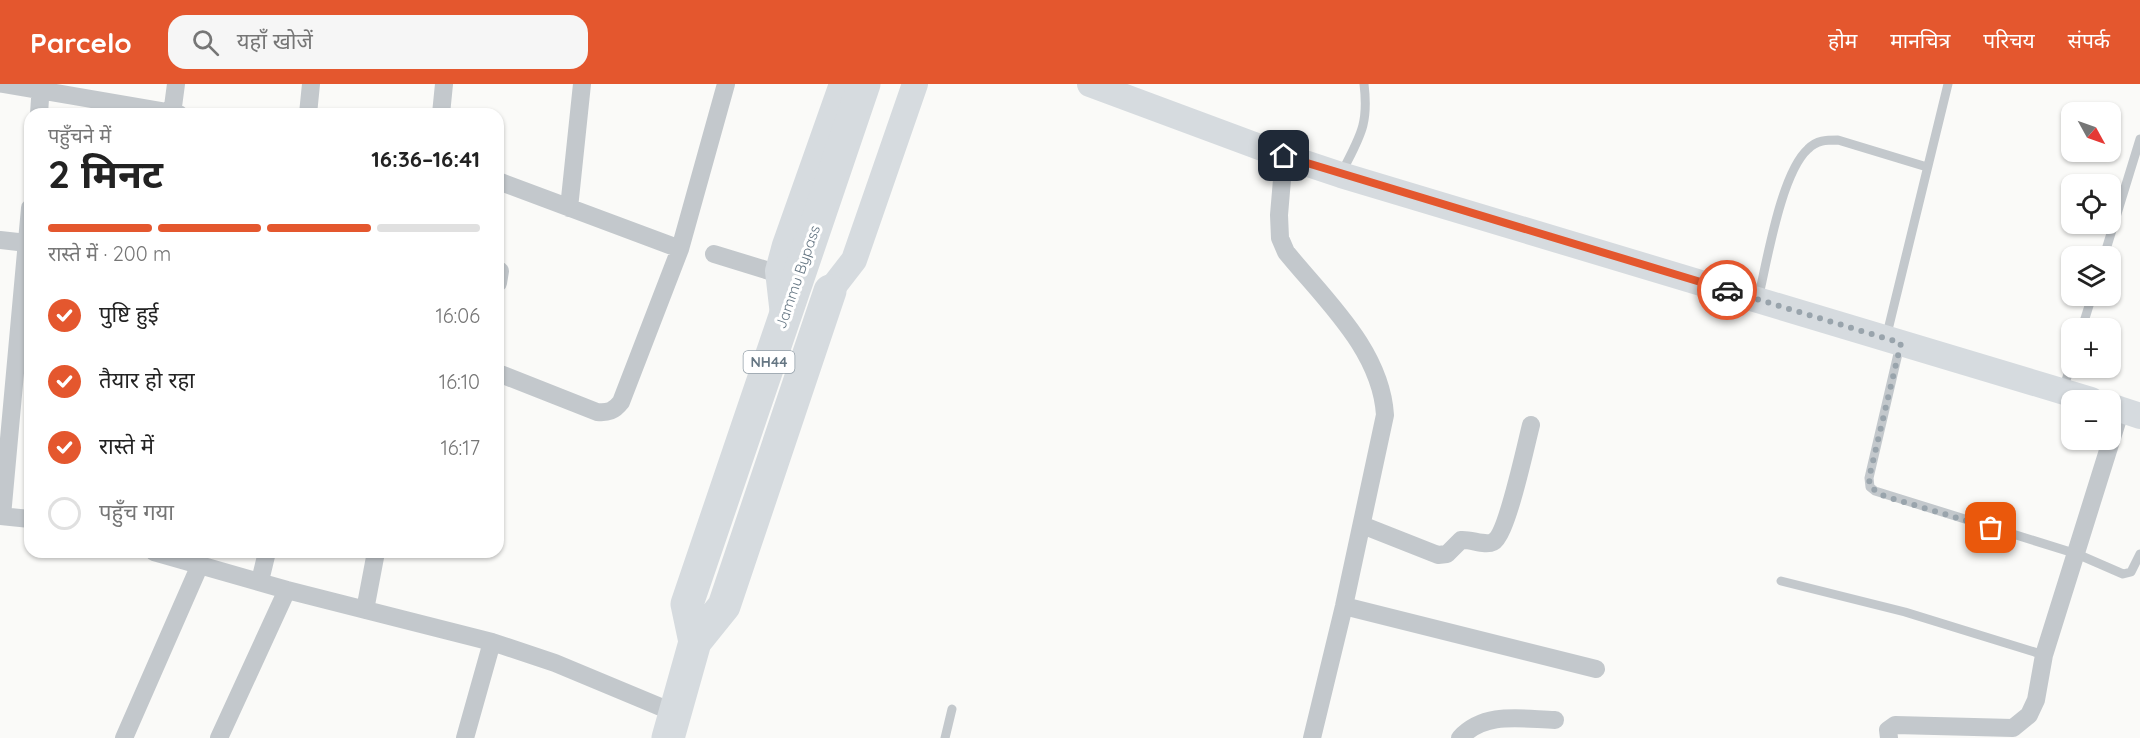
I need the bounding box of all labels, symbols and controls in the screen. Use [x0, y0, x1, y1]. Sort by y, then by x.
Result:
search box [168, 15, 588, 69]
text: Parcelo [30, 25, 132, 60]
icon: search [189, 26, 222, 59]
text: यहाँ खोजें [237, 27, 313, 55]
text: होम [1828, 27, 1857, 53]
text: मानचित्र [1890, 27, 1950, 53]
text: परिचय [1983, 27, 2035, 53]
text: संपर्क [2068, 27, 2110, 53]
north arrow [2061, 102, 2121, 162]
map controls [2061, 102, 2121, 450]
text: पहुँचने में [48, 123, 111, 148]
pin [1258, 130, 1309, 181]
icon: home [1267, 139, 1300, 172]
text: 16:36–16:41 [371, 145, 480, 173]
text: 2 मिनट [48, 149, 163, 198]
button: locate [2061, 174, 2121, 234]
street label: Jammu Bypass [771, 223, 824, 331]
text: रास्ते में · 200 m [48, 241, 171, 266]
button: layers [2061, 246, 2121, 306]
courier [1697, 260, 1757, 320]
icon: car [1711, 274, 1744, 307]
icon: check [48, 299, 81, 332]
text: पुष्टि हुई [99, 300, 159, 328]
text: 16:06 [435, 303, 480, 328]
button: + [2061, 318, 2121, 378]
road number: NH44 [744, 351, 794, 373]
icon: check [48, 365, 81, 398]
text: तैयार हो रहा [99, 366, 195, 394]
text: 16:10 [439, 369, 480, 394]
button: − [2061, 390, 2121, 450]
icon: check [48, 431, 81, 464]
text: रास्ते में [99, 432, 154, 460]
text: 16:17 [440, 435, 480, 460]
text: पहुँच गया [99, 498, 174, 526]
pin [1965, 502, 2016, 553]
icon: bag [1974, 511, 2007, 544]

